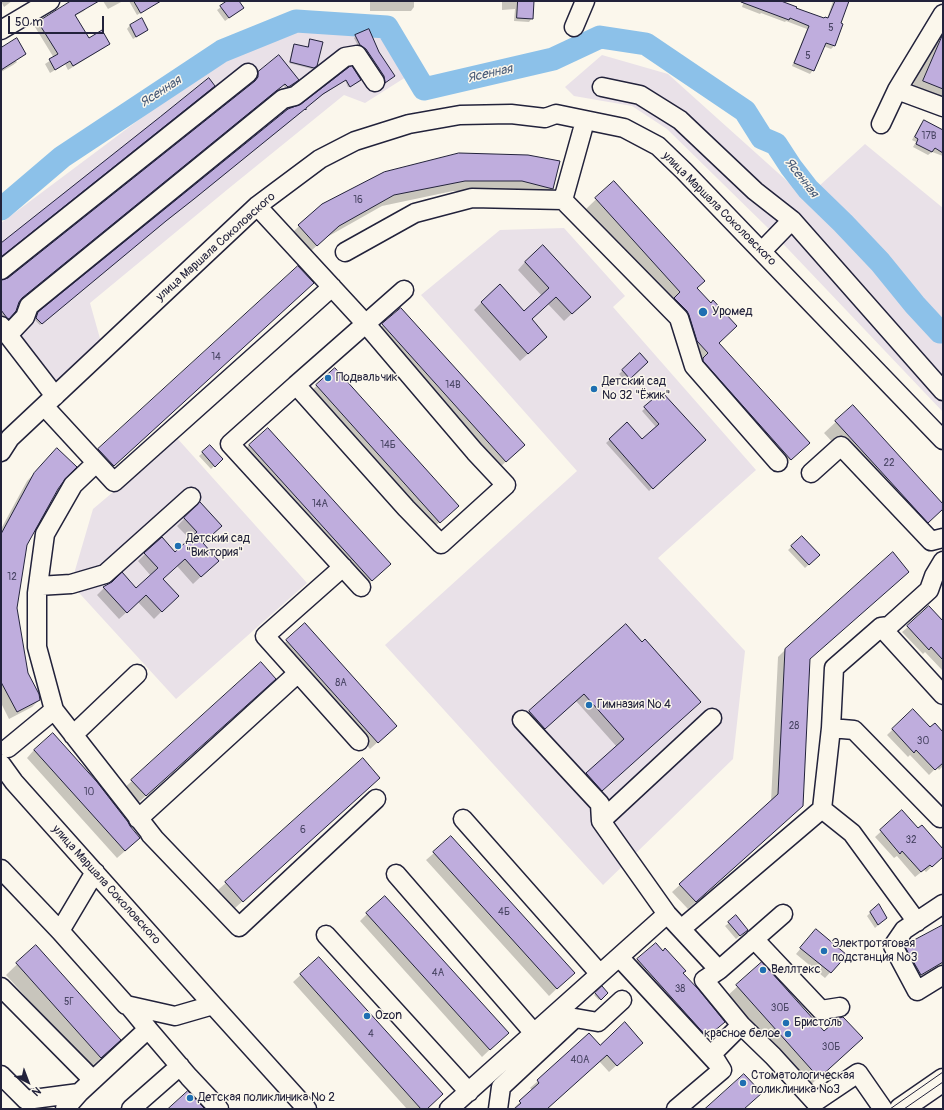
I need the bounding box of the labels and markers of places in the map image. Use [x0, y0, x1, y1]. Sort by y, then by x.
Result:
place label: Уромед [712, 305, 752, 319]
marker: Уромед [697, 306, 709, 318]
place label: Подвальчик [336, 371, 398, 385]
marker: Подвальчик [323, 373, 333, 383]
place label: Детский сад № 32 "Ёжик" [602, 375, 670, 403]
marker: Детский сад № 32 "Ёжик" [589, 384, 599, 394]
place label: Детский сад "Виктория" [186, 532, 250, 560]
marker: Детский сад "Виктория" [173, 541, 183, 551]
place label: Гимназия № 4 [597, 698, 671, 712]
marker: Гимназия № 4 [584, 700, 594, 710]
place label: Электротяговая подстанция №3 [832, 937, 918, 965]
marker: Электротяговая подстанция №3 [819, 946, 829, 956]
place label: Веллтекс [771, 963, 821, 977]
marker: Веллтекс [758, 965, 768, 975]
place label: Ozon [375, 1009, 402, 1023]
marker: Ozon [362, 1011, 372, 1021]
place label: Бристоль [794, 1016, 842, 1030]
marker: Бристоль [781, 1018, 791, 1028]
place label: красное белое [704, 1027, 780, 1041]
marker: красное белое [783, 1029, 793, 1039]
place label: Стоматологическая поликлиника №3 [751, 1069, 854, 1097]
marker: Стоматологическая поликлиника №3 [738, 1078, 748, 1088]
place label: Детская поликлиника № 2 [198, 1091, 335, 1105]
marker: Детская поликлиника № 2 [185, 1093, 195, 1103]

